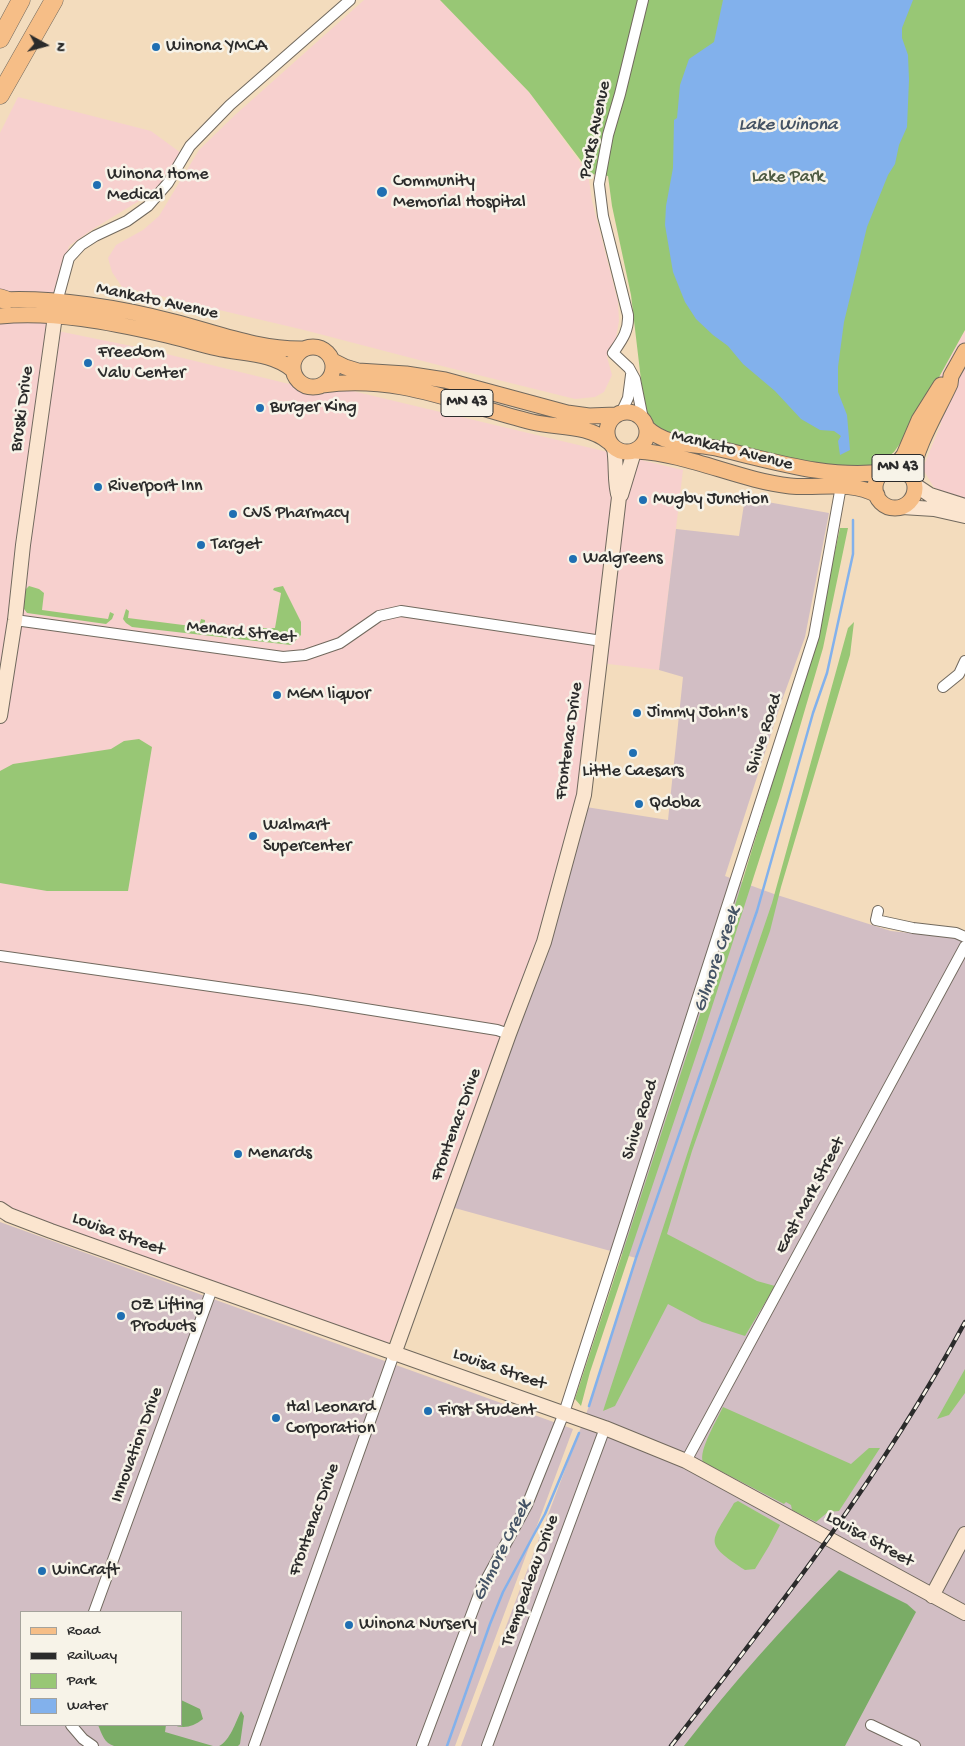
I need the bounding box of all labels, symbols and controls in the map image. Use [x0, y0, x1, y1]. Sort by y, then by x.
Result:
north arrow [20, 20, 70, 70]
place label: Winona YMCA [166, 36, 267, 58]
text: N [51, 41, 69, 52]
marker: Winona YMCA [150, 41, 162, 53]
street label: Parks Avenue [575, 79, 617, 181]
water label: Lake Winona [738, 115, 838, 137]
place label: Winona Home Medical [107, 164, 209, 206]
park label: Lake Park [752, 167, 824, 189]
place label: Community Memorial Hospital [393, 171, 526, 213]
marker: Winona Home Medical [91, 179, 103, 191]
marker: Community Memorial Hospital [375, 185, 389, 199]
street label: Mankato Avenue [94, 279, 220, 325]
place label: Freedom Valu Center [98, 342, 185, 384]
marker: Freedom Valu Center [82, 357, 94, 369]
street label: Bruski Drive [6, 365, 40, 453]
road number: MN 43 [441, 389, 493, 416]
place label: Burger King [270, 397, 357, 419]
marker: Burger King [254, 402, 266, 414]
street label: Mankato Avenue [669, 426, 795, 476]
road number: MN 43 [872, 454, 924, 482]
place label: Riverport Inn [108, 476, 203, 498]
marker: Riverport Inn [92, 481, 104, 493]
place label: Mugby Junction [653, 489, 769, 511]
marker: Mugby Junction [637, 494, 649, 506]
place label: CVS Pharmacy [243, 503, 349, 525]
marker: CVS Pharmacy [227, 508, 239, 520]
place label: Target [211, 534, 261, 556]
marker: Target [195, 539, 207, 551]
place label: Walgreens [583, 548, 663, 570]
marker: Walgreens [567, 553, 579, 565]
street label: Menard Street [185, 617, 297, 649]
street label: Frontenac Drive [551, 681, 589, 801]
place label: MGM liquor [287, 684, 370, 706]
marker: MGM liquor [271, 689, 283, 701]
street label: Shive Road [742, 691, 788, 777]
place label: Jimmy John's [647, 702, 747, 724]
marker: Jimmy John's [631, 707, 643, 719]
marker: Little Caesars [627, 747, 639, 759]
place label: Little Caesars [582, 761, 684, 783]
place label: Qdoba [649, 793, 700, 815]
marker: Qdoba [633, 798, 645, 810]
place label: Walmart Supercenter [263, 815, 351, 858]
marker: Walmart Supercenter [247, 830, 259, 842]
water label: Gilmore Creek [689, 904, 747, 1016]
street label: Frontenac Drive [427, 1066, 487, 1184]
street label: Shive Road [618, 1077, 664, 1163]
street label: East Mark Street [771, 1134, 851, 1258]
place label: Menards [248, 1143, 312, 1165]
marker: Menards [232, 1148, 244, 1160]
street label: Louisa Street [69, 1208, 167, 1262]
place label: OZ Lifting Products [131, 1295, 204, 1338]
marker: OZ Lifting Products [115, 1310, 127, 1322]
street label: Louisa Street [450, 1344, 548, 1396]
street label: Innovation Drive [107, 1384, 169, 1506]
place label: Hal Leonard Corporation [286, 1397, 375, 1440]
place label: First Student [438, 1400, 536, 1422]
marker: First Student [422, 1405, 434, 1417]
marker: Hal Leonard Corporation [270, 1412, 282, 1424]
street label: Frontenac Drive [285, 1461, 345, 1579]
water label: Gilmore Creek [469, 1497, 537, 1605]
street label: Louisa Street [821, 1507, 917, 1573]
street label: Trempealeau Drive [497, 1512, 565, 1650]
place label: WinCraft [52, 1560, 119, 1582]
marker: WinCraft [36, 1565, 48, 1577]
legend [20, 1611, 182, 1726]
place label: Winona Nursery [359, 1614, 477, 1636]
marker: Winona Nursery [343, 1619, 355, 1631]
text: Road [67, 1622, 100, 1640]
text: Railway [67, 1647, 117, 1665]
text: Park [67, 1672, 96, 1690]
text: Water [67, 1697, 107, 1715]

